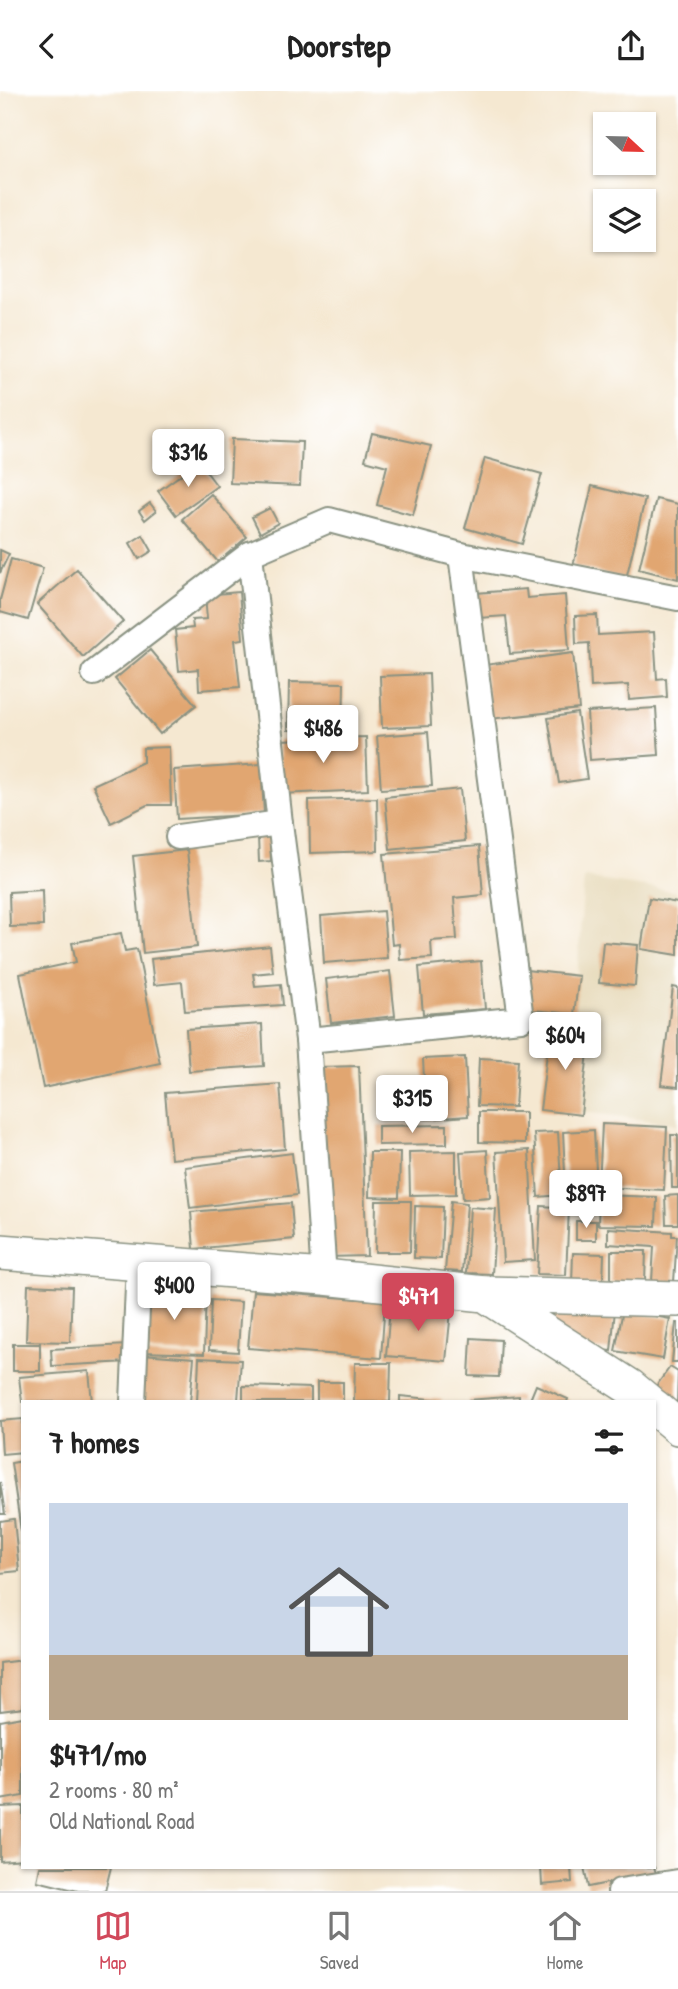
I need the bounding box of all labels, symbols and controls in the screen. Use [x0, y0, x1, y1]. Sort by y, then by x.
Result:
text: Doorstep [287, 24, 391, 67]
icon: back [28, 27, 66, 65]
icon: share [612, 27, 650, 65]
north arrow [593, 112, 656, 175]
map controls [593, 112, 656, 252]
button: layers [593, 189, 656, 252]
pin: $316 [147, 429, 229, 489]
text: $316 [168, 436, 208, 467]
pin: $486 [282, 705, 364, 765]
text: $486 [303, 712, 343, 743]
pin: $604 [524, 1013, 606, 1072]
text: $604 [545, 1019, 585, 1050]
pin: $315 [371, 1075, 453, 1135]
text: $315 [392, 1082, 432, 1113]
pin: $897 [545, 1171, 627, 1230]
text: $897 [565, 1177, 607, 1208]
pin: $400 [133, 1263, 215, 1322]
text: $400 [154, 1269, 194, 1300]
pin: $471 [377, 1273, 459, 1333]
text: $471 [398, 1280, 438, 1311]
text: 7 homes [49, 1422, 139, 1462]
icon: filters [590, 1423, 628, 1461]
icon: home [276, 1549, 402, 1675]
text: $471/mo [49, 1734, 146, 1774]
text: 2 rooms · 80 m² [49, 1774, 179, 1805]
text: Old National Road [49, 1805, 194, 1836]
tab: Map [94, 1907, 132, 1975]
tab: Saved [320, 1907, 358, 1975]
tab: Home [546, 1907, 584, 1975]

